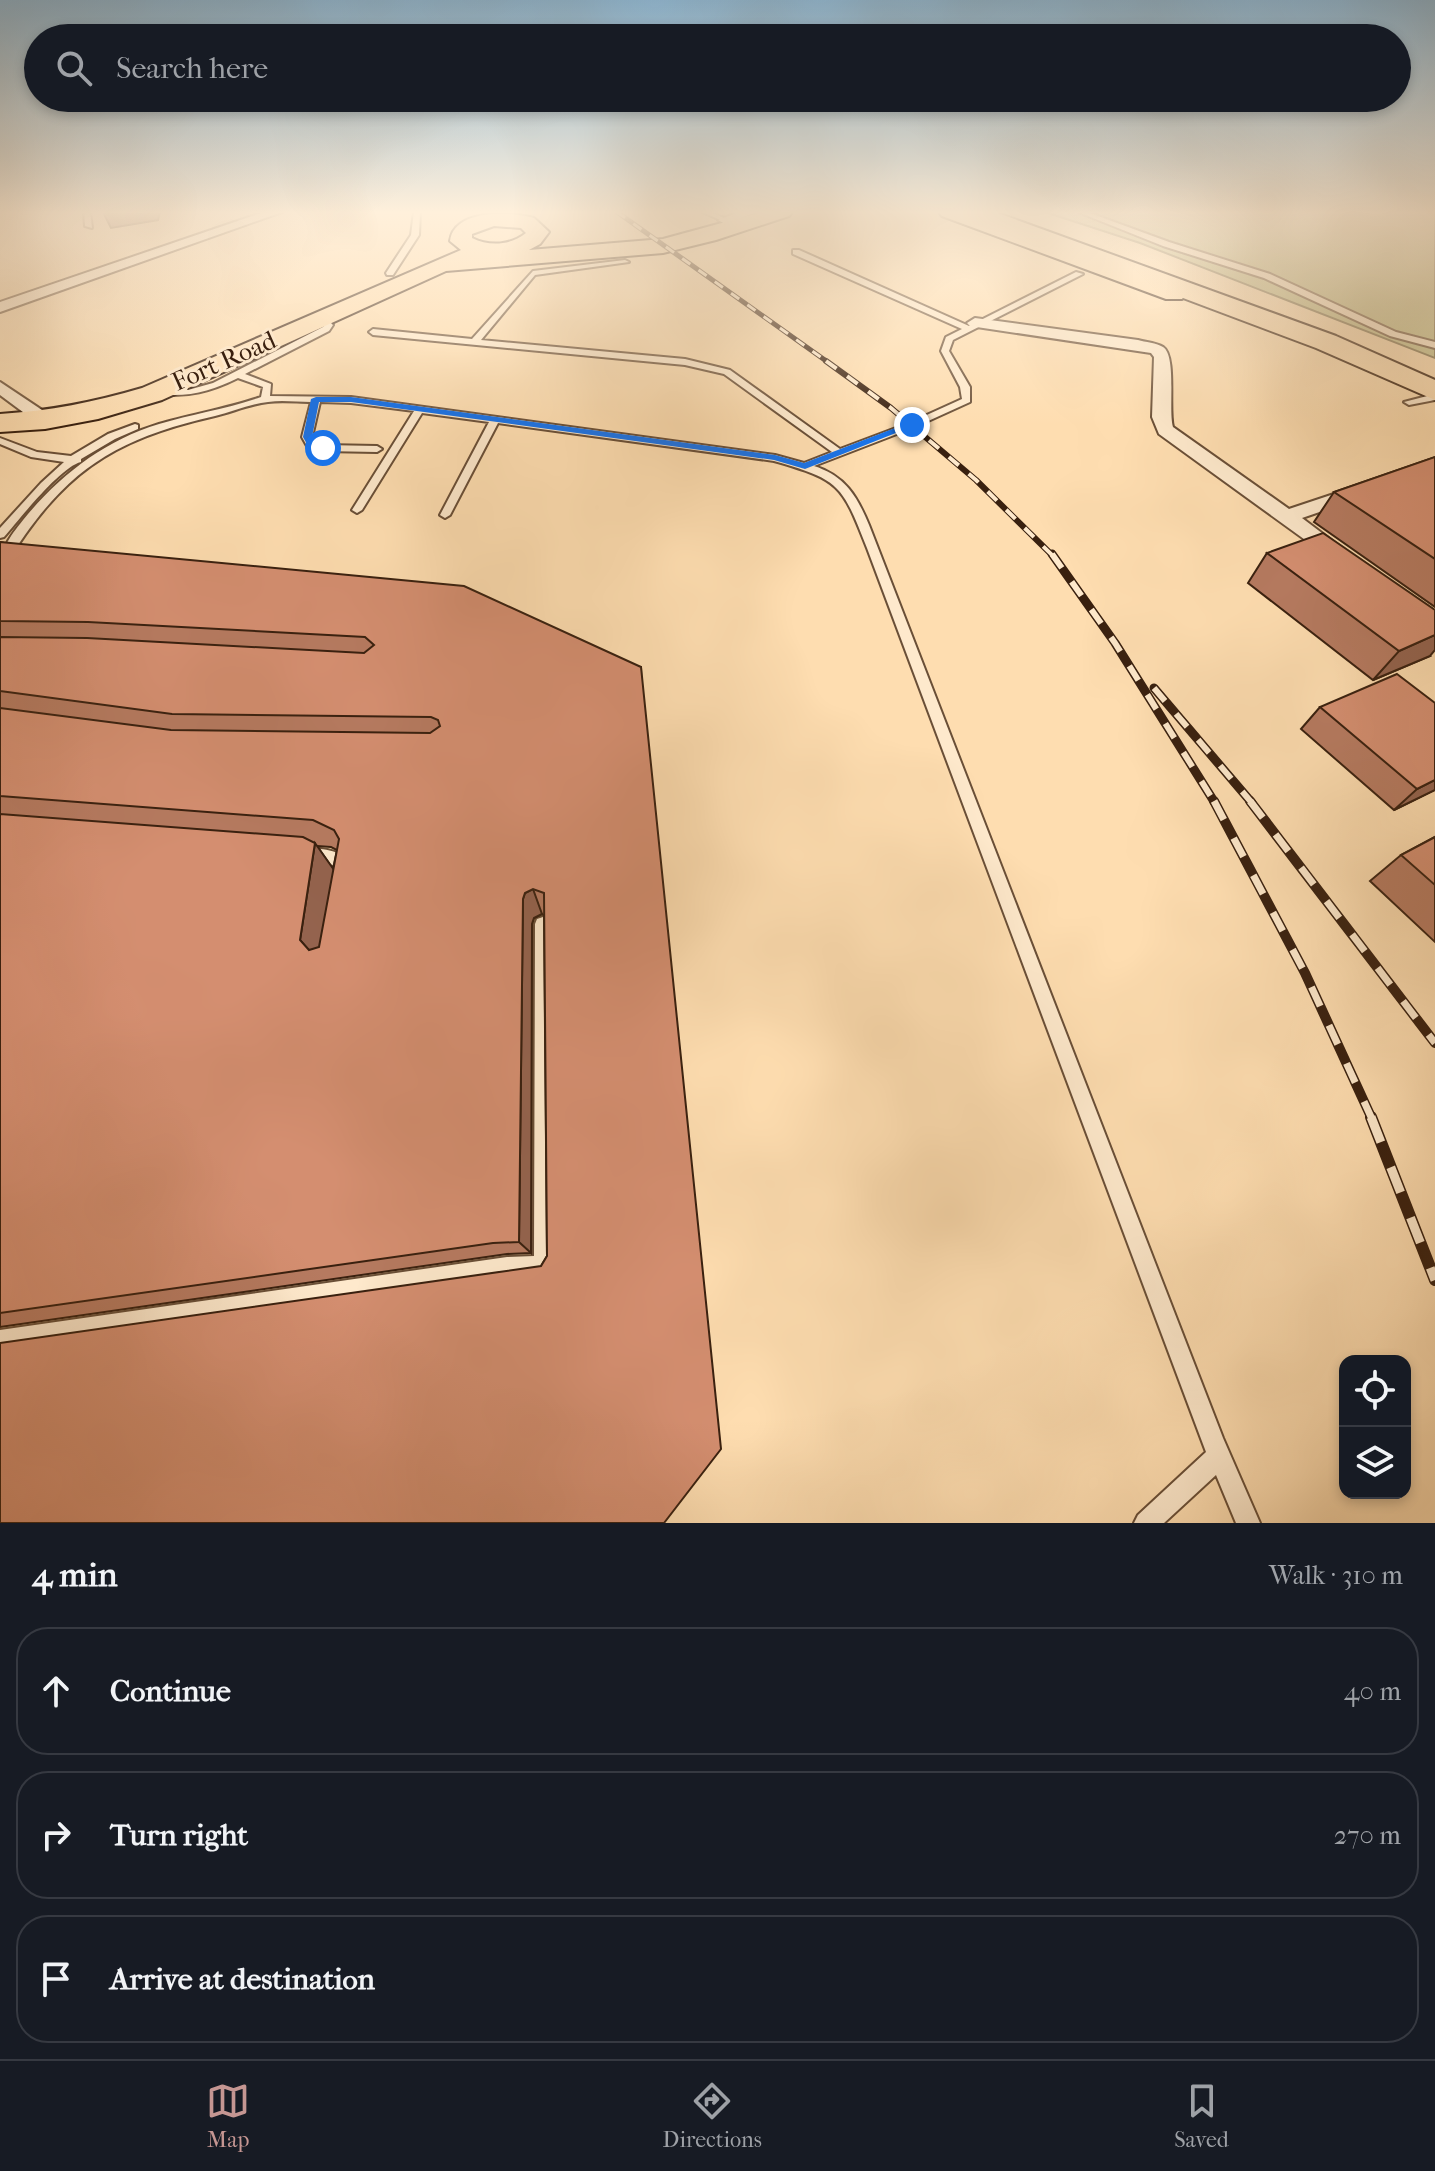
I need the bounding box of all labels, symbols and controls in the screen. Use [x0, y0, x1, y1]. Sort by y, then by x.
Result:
search box [24, 24, 1411, 112]
icon: search [52, 46, 96, 90]
text: Search here [116, 51, 268, 86]
street label: Fort Road [167, 324, 282, 398]
route end [894, 407, 930, 443]
route start [305, 430, 341, 466]
map controls [1339, 1355, 1411, 1499]
button: locate [1339, 1355, 1411, 1427]
button: layers [1339, 1427, 1411, 1499]
text: 4 min [32, 1555, 117, 1595]
text: Walk · 310 m [1269, 1560, 1403, 1591]
icon: ahead [34, 1669, 78, 1713]
text: Continue [110, 1674, 231, 1709]
text: 40 m [1344, 1676, 1401, 1707]
icon: right [34, 1813, 78, 1857]
text: Turn right [110, 1818, 248, 1853]
text: 270 m [1334, 1820, 1401, 1851]
icon: arrive [34, 1957, 78, 2001]
text: Arrive at destination [110, 1962, 375, 1997]
tab: Map [206, 2079, 250, 2153]
tab: Directions [663, 2079, 762, 2153]
tab: Saved [1174, 2079, 1229, 2153]

